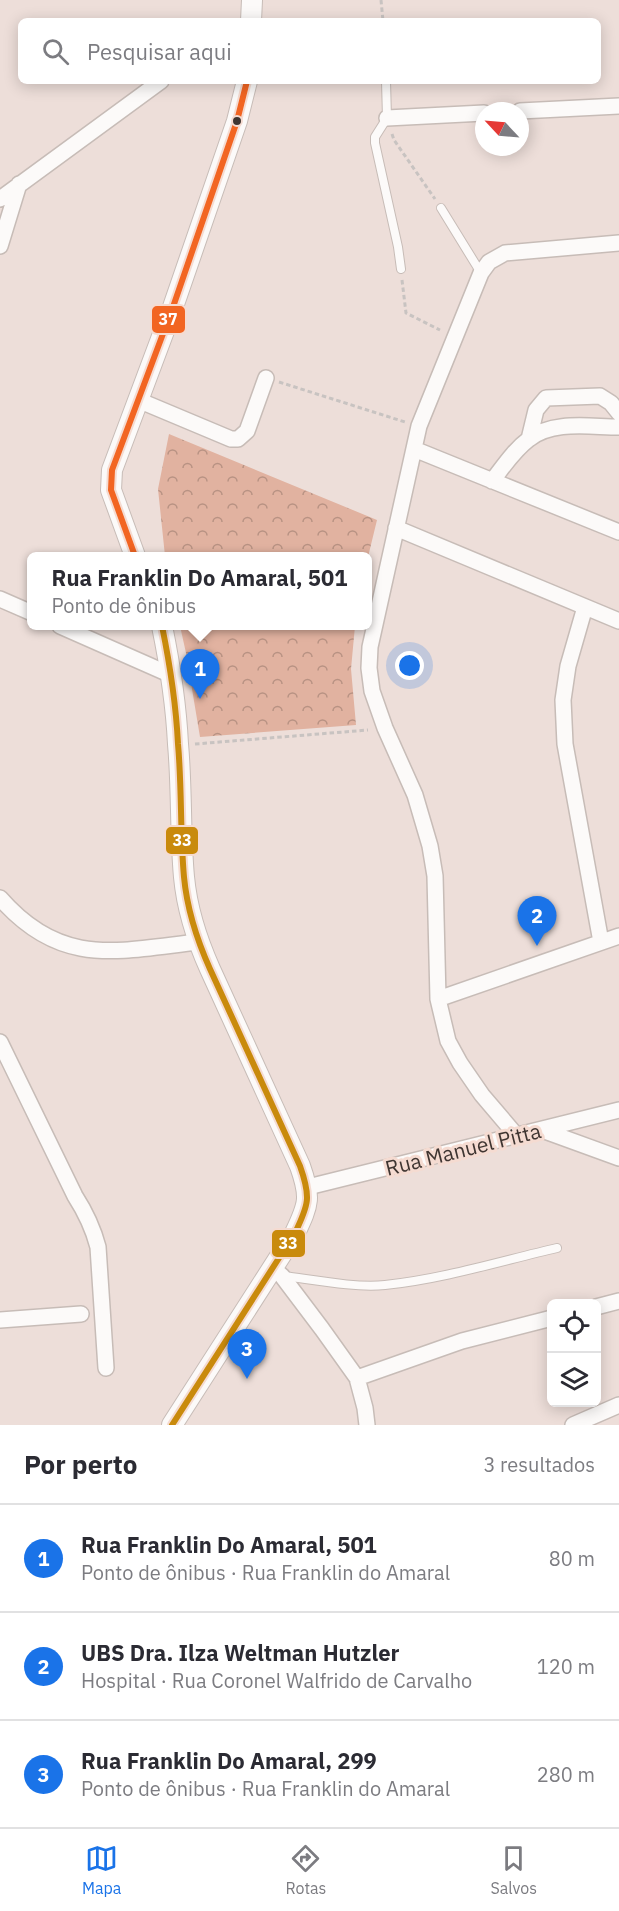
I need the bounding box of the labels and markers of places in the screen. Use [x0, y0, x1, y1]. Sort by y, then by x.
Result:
unlabelled marker [231, 115, 243, 127]
pin: 1 [180, 650, 220, 699]
pin: 2 [518, 896, 556, 946]
pin: 3 [228, 1330, 266, 1379]

